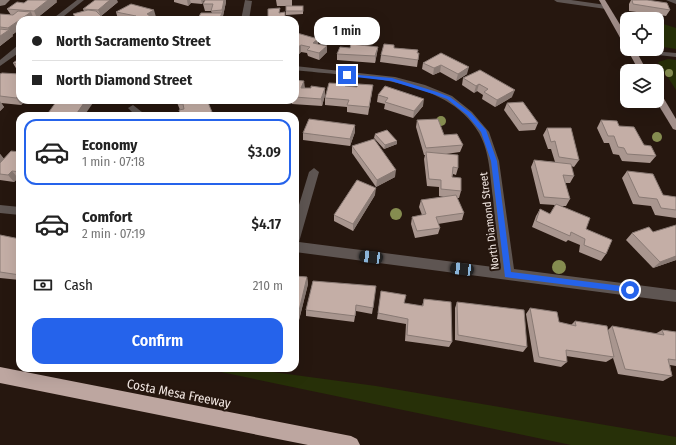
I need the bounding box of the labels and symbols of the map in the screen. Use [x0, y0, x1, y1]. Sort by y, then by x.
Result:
callout: 1 min [314, 17, 380, 45]
route end [338, 66, 356, 84]
street label: North Diamond Street [477, 171, 502, 271]
car [358, 250, 384, 264]
car [449, 262, 475, 276]
route start [621, 281, 639, 299]
street label: Costa Mesa Freeway [126, 376, 232, 411]

